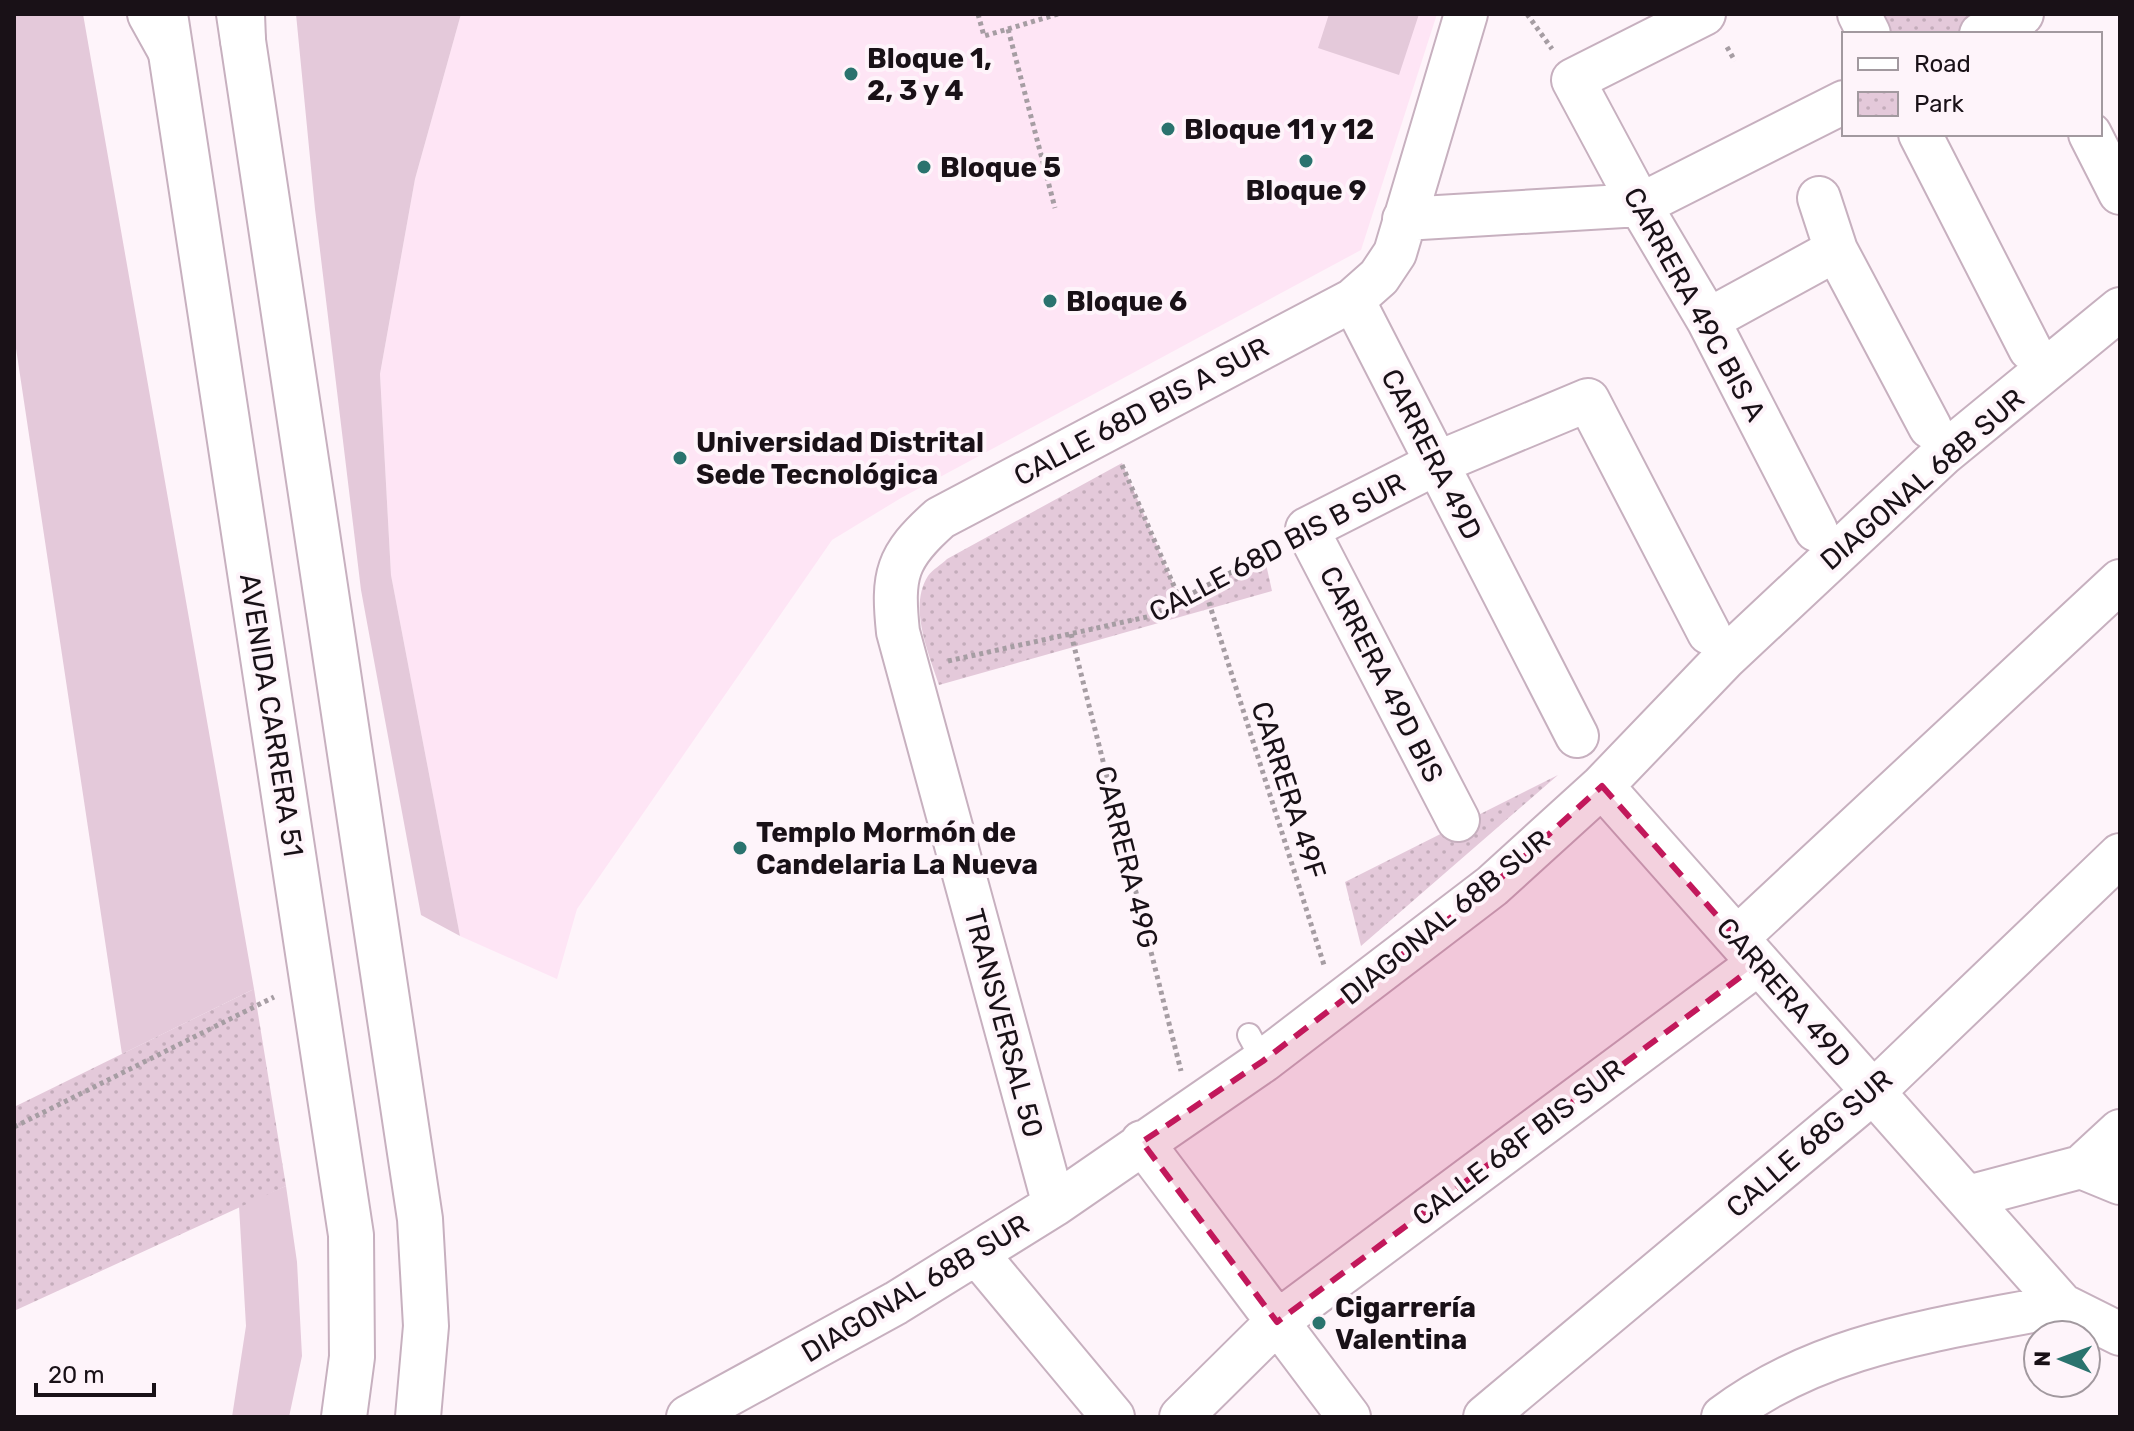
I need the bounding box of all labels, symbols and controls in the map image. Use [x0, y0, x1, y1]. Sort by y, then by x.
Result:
legend [1842, 32, 2102, 136]
place label: Bloque 1, 2, 3 y 4 [867, 42, 992, 107]
text: Road [1914, 50, 1971, 78]
marker: Bloque 1, 2, 3 y 4 [842, 65, 860, 83]
text: Park [1914, 90, 1965, 118]
place label: Bloque 11 y 12 [1184, 113, 1374, 146]
marker: Bloque 11 y 12 [1159, 120, 1177, 138]
place label: Bloque 5 [940, 151, 1061, 184]
marker: Bloque 9 [1297, 152, 1315, 170]
marker: Bloque 5 [915, 158, 933, 176]
place label: Bloque 9 [1246, 174, 1367, 207]
street label: CARRERA 49C BIS A [1617, 182, 1773, 427]
place label: Bloque 6 [1066, 285, 1187, 318]
marker: Bloque 6 [1041, 292, 1059, 310]
street label: CALLE 68D BIS A SUR [1008, 330, 1274, 493]
street label: CARRERA 49D [1374, 363, 1489, 545]
street label: DIAGONAL 68B SUR [1814, 382, 2031, 577]
place label: Universidad Distrital Sede Tecnológica [696, 426, 984, 491]
marker: Universidad Distrital Sede Tecnológica [671, 449, 689, 467]
street label: CALLE 68D BIS B SUR [1144, 466, 1411, 629]
street label: CARRERA 49D BIS [1313, 561, 1450, 788]
street label: AVENIDA CARRERA 51 [233, 571, 310, 859]
street label: CARRERA 49F [1244, 697, 1333, 883]
street label: CARRERA 49G [1088, 762, 1165, 952]
place label: Templo Mormón de Candelaria La Nueva [756, 816, 1038, 881]
street label: DIAGONAL 68B SUR [1334, 823, 1556, 1012]
marker: Templo Mormón de Candelaria La Nueva [731, 839, 749, 857]
street label: TRANSVERSAL 50 [957, 905, 1050, 1141]
street label: CARRERA 49D [1710, 911, 1857, 1074]
street label: CALLE 68F BIS SUR [1406, 1052, 1630, 1233]
street label: CALLE 68G SUR [1720, 1063, 1899, 1224]
street label: DIAGONAL 68B SUR [796, 1208, 1035, 1369]
place label: Cigarrería Valentina [1335, 1291, 1476, 1356]
marker: Cigarrería Valentina [1310, 1314, 1328, 1332]
north arrow [2022, 1319, 2102, 1399]
scale bar [36, 1347, 154, 1397]
text: N [2029, 1351, 2056, 1367]
text: 20 m [48, 1361, 105, 1389]

